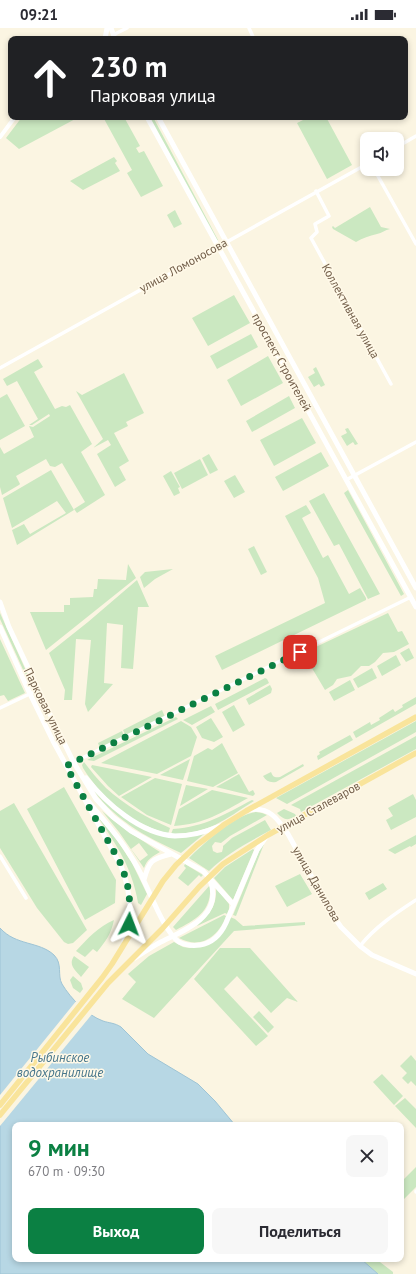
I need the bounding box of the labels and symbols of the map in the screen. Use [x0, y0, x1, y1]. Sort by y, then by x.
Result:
street label: улица Ломоносова [136, 235, 230, 295]
street label: Коллективная улица [319, 261, 383, 361]
street label: проспект Строителей [249, 310, 315, 414]
pin [283, 635, 317, 669]
street label: Парковая улица [21, 665, 71, 747]
street label: улица Сталеваров [273, 778, 363, 836]
street label: улица Данилова [289, 844, 345, 925]
position arrow [108, 903, 150, 945]
water label: Рыбинское водохранилище [17, 1049, 103, 1081]

